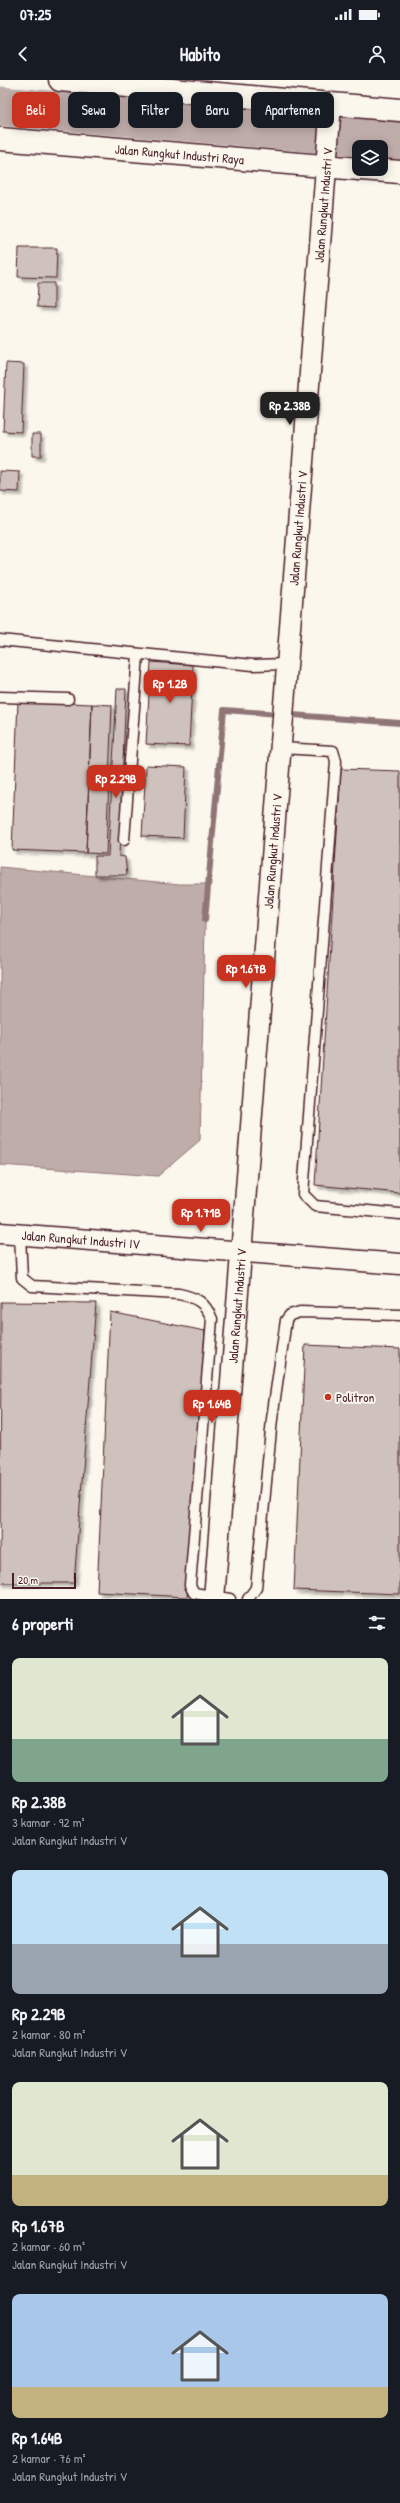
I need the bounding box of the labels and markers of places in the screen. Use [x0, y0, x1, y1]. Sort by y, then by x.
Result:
pin: Rp 2.38B [249, 392, 331, 426]
pin: Rp 1.2B [133, 670, 207, 704]
pin: Rp 2.29B [75, 765, 157, 799]
pin: Rp 1.67B [205, 955, 287, 989]
pin: Rp 1.71B [160, 1199, 242, 1233]
place label: Politron [336, 1388, 375, 1406]
pin: Rp 1.64B [171, 1390, 253, 1424]
marker: Politron [323, 1392, 333, 1402]

